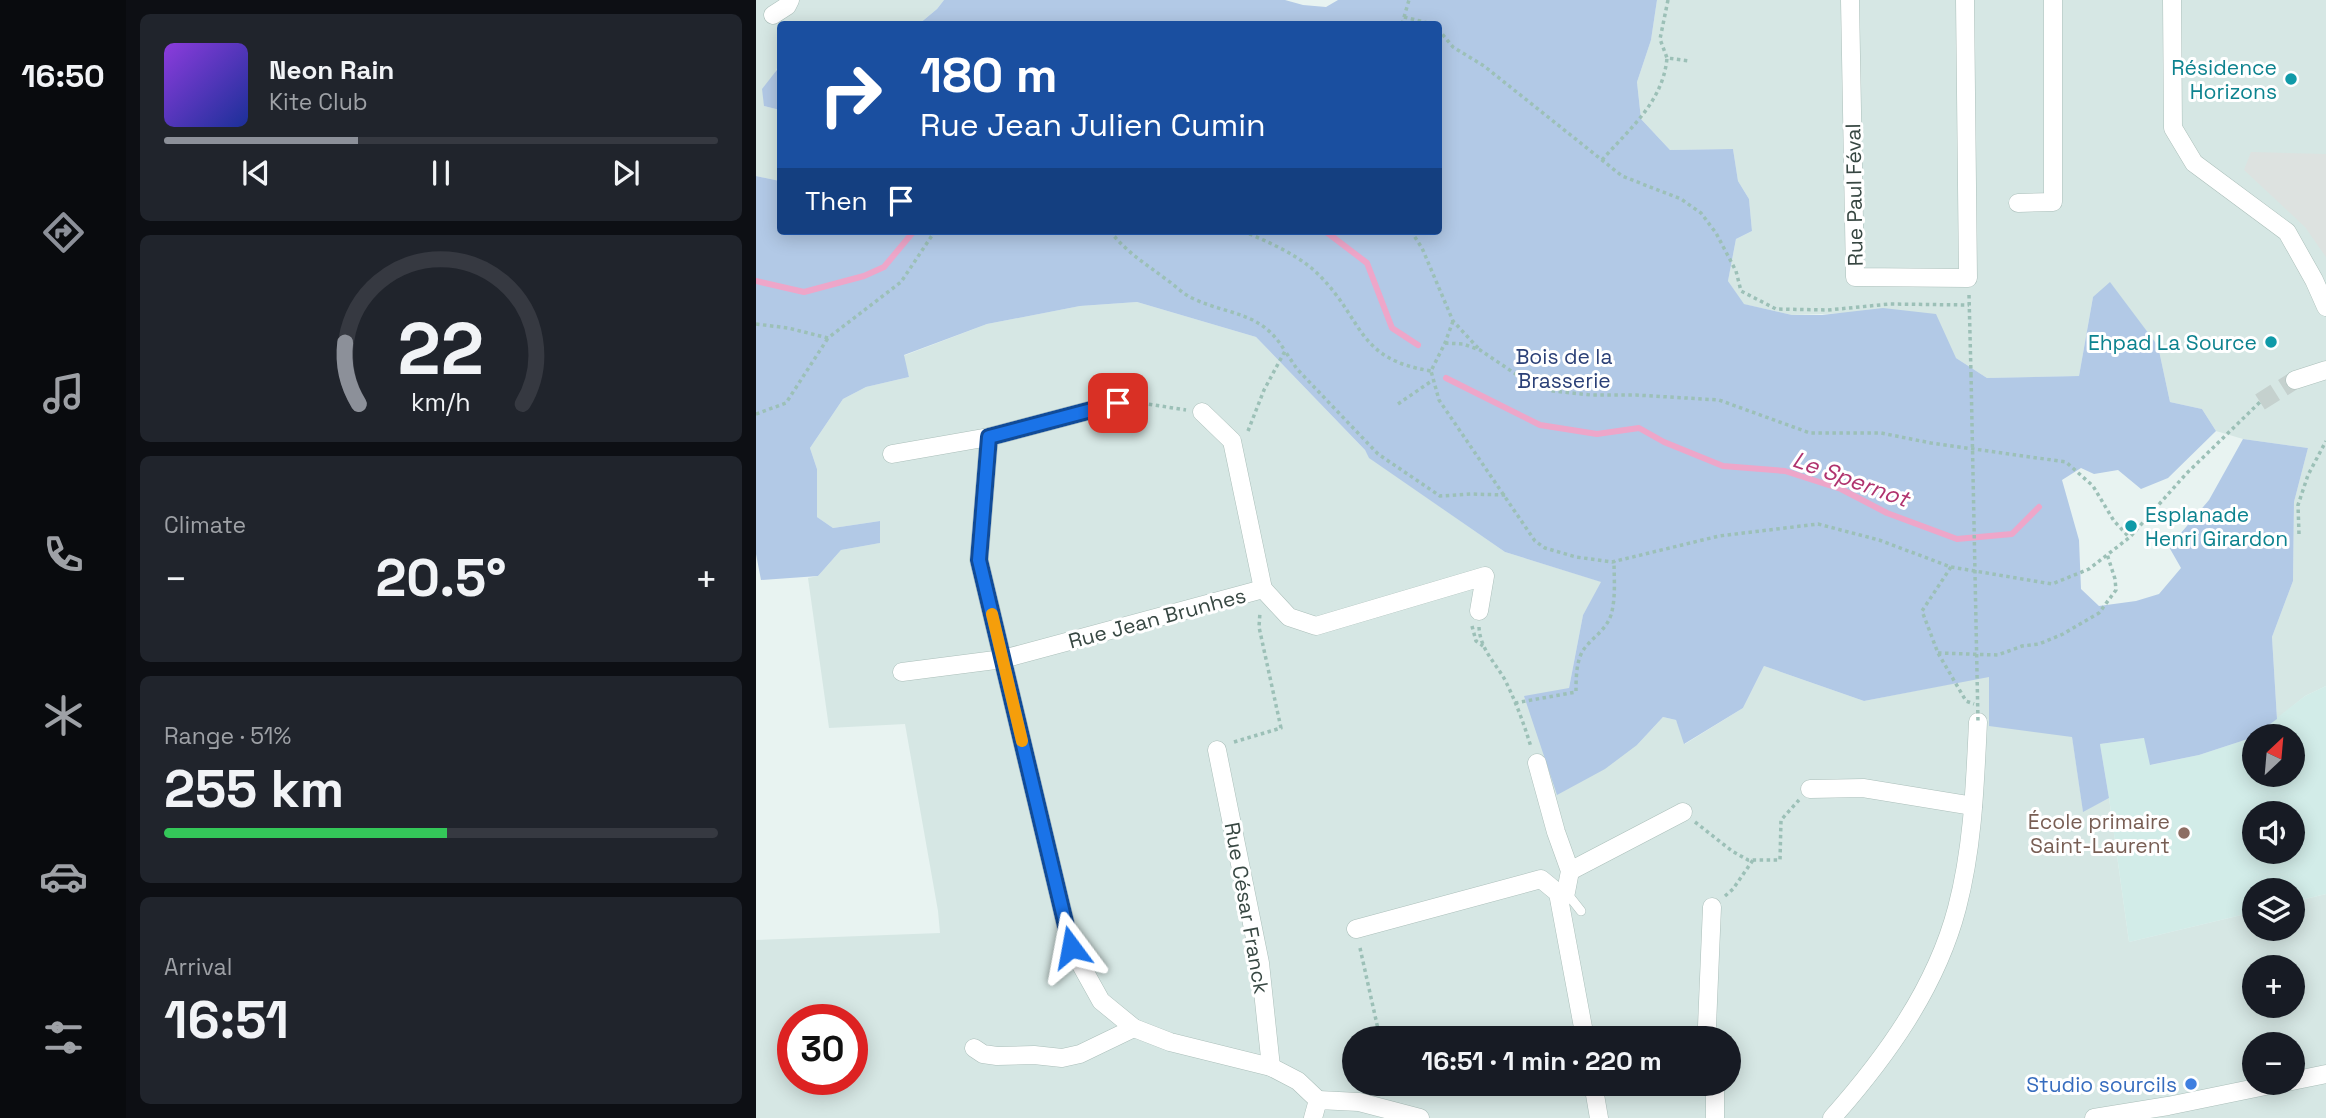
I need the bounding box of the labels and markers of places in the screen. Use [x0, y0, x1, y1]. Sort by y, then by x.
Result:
place label: Résidence Horizons [2171, 54, 2277, 105]
marker: Résidence Horizons [2283, 71, 2299, 87]
place label: Ehpad La Source [2088, 329, 2257, 356]
marker: Ehpad La Source [2263, 334, 2279, 350]
pin [1088, 373, 1148, 433]
place label: Esplanade Henri Girardon [2145, 501, 2288, 552]
marker: Esplanade Henri Girardon [2123, 518, 2139, 534]
place label: École primaire Saint-Laurent [2028, 808, 2170, 859]
marker: École primaire Saint-Laurent [2176, 825, 2192, 841]
place label: Studio sourcils [2026, 1071, 2177, 1098]
marker: Studio sourcils [2183, 1076, 2199, 1092]

